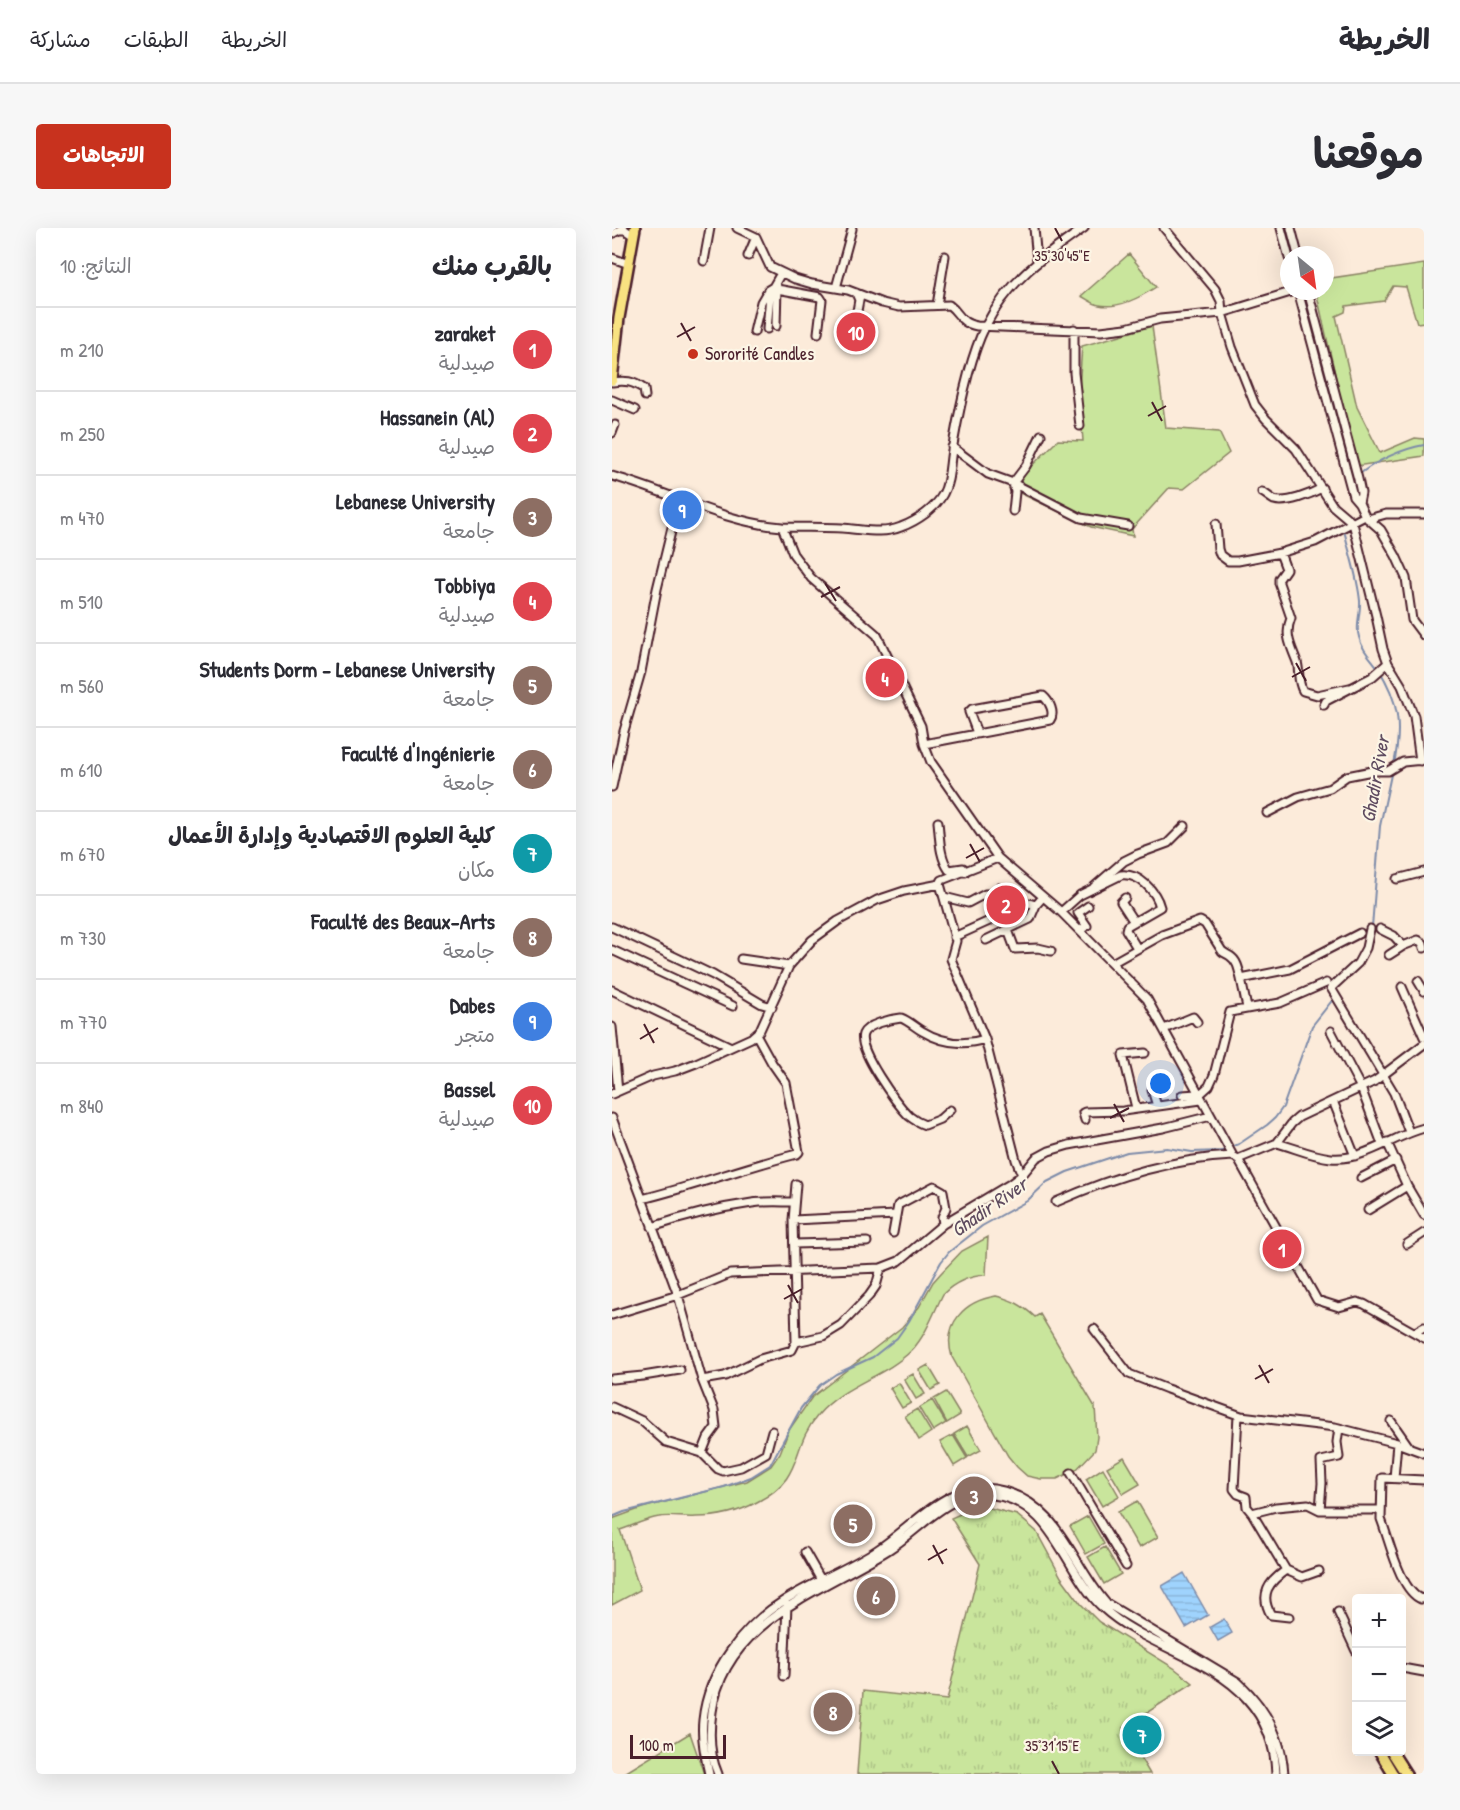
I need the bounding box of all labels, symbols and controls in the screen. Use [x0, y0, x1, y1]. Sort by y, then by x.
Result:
text: الخريطة [1339, 20, 1430, 58]
text: مشاركة [30, 25, 91, 54]
text: الطبقات [124, 25, 189, 54]
text: الخريطة [222, 25, 287, 54]
button: الاتجاهات [36, 124, 171, 189]
text: موقعنا [1313, 124, 1424, 181]
text: 35°30'45"E [1034, 245, 1090, 266]
north arrow [1280, 246, 1334, 300]
text: بالقرب منك [432, 248, 552, 283]
text: النتائج: 10 [60, 252, 132, 279]
pin: 10 [836, 310, 876, 354]
text: zaraket [434, 318, 495, 348]
text: 210 m [60, 336, 104, 363]
text: 1 [529, 336, 536, 363]
place label: Sororité Candles [705, 341, 814, 366]
marker: Sororité Candles [686, 347, 700, 361]
text: صيدلية [439, 349, 495, 376]
text: Hassanein (Al) [380, 402, 495, 432]
text: 250 m [60, 420, 105, 447]
text: 2 [528, 420, 537, 447]
text: صيدلية [439, 433, 495, 460]
text: Lebanese University [336, 486, 495, 516]
pin: 9 [662, 488, 702, 532]
text: 470 m [60, 504, 105, 531]
text: 3 [528, 504, 537, 531]
text: جامعة [443, 517, 495, 544]
text: Tobbiya [435, 570, 495, 600]
text: 510 m [60, 588, 103, 615]
text: 4 [529, 588, 536, 615]
text: صيدلية [439, 601, 495, 628]
text: Students Dorm - Lebanese University [200, 654, 495, 684]
pin: 4 [866, 656, 904, 700]
text: 560 m [60, 672, 104, 699]
text: 5 [528, 672, 537, 699]
text: جامعة [443, 685, 495, 712]
water label: Ghadir River [1354, 731, 1396, 824]
text: Faculté d'Ingénierie [342, 738, 495, 768]
text: 610 m [60, 756, 102, 783]
text: 6 [529, 756, 537, 783]
text: جامعة [443, 769, 495, 796]
text: كلية العلوم الاقتصادية وإدارة الأعمال [168, 820, 495, 850]
text: 670 m [60, 840, 105, 867]
text: 7 [528, 840, 537, 867]
text: مكان [458, 856, 495, 883]
pin: 2 [986, 882, 1026, 928]
text: Faculté des Beaux-Arts [311, 906, 495, 936]
text: 730 m [60, 924, 106, 951]
text: 8 [528, 924, 537, 951]
text: جامعة [443, 937, 495, 964]
text: Dabes [450, 990, 495, 1020]
text: 770 m [60, 1008, 107, 1035]
text: 9 [529, 1008, 536, 1035]
text: متجر [456, 1021, 495, 1048]
your location [1146, 1069, 1175, 1098]
text: Bassel [444, 1074, 495, 1104]
text: 840 m [60, 1092, 103, 1119]
text: 10 [524, 1092, 541, 1119]
text: صيدلية [439, 1105, 495, 1132]
water label: Ghadir River [945, 1169, 1034, 1243]
pin: 1 [1262, 1226, 1302, 1272]
pin: 3 [954, 1474, 994, 1518]
pin: 5 [834, 1502, 872, 1546]
pin: 6 [856, 1574, 896, 1618]
map controls [1352, 1594, 1406, 1756]
button: + [1352, 1594, 1406, 1648]
button: − [1352, 1648, 1406, 1702]
pin: 8 [814, 1690, 852, 1734]
button: layers [1352, 1702, 1406, 1756]
pin: 7 [1122, 1712, 1162, 1758]
scale bar [630, 1732, 726, 1760]
text: 100 m [639, 1734, 674, 1756]
text: 35°31'15"E [1025, 1735, 1079, 1756]

